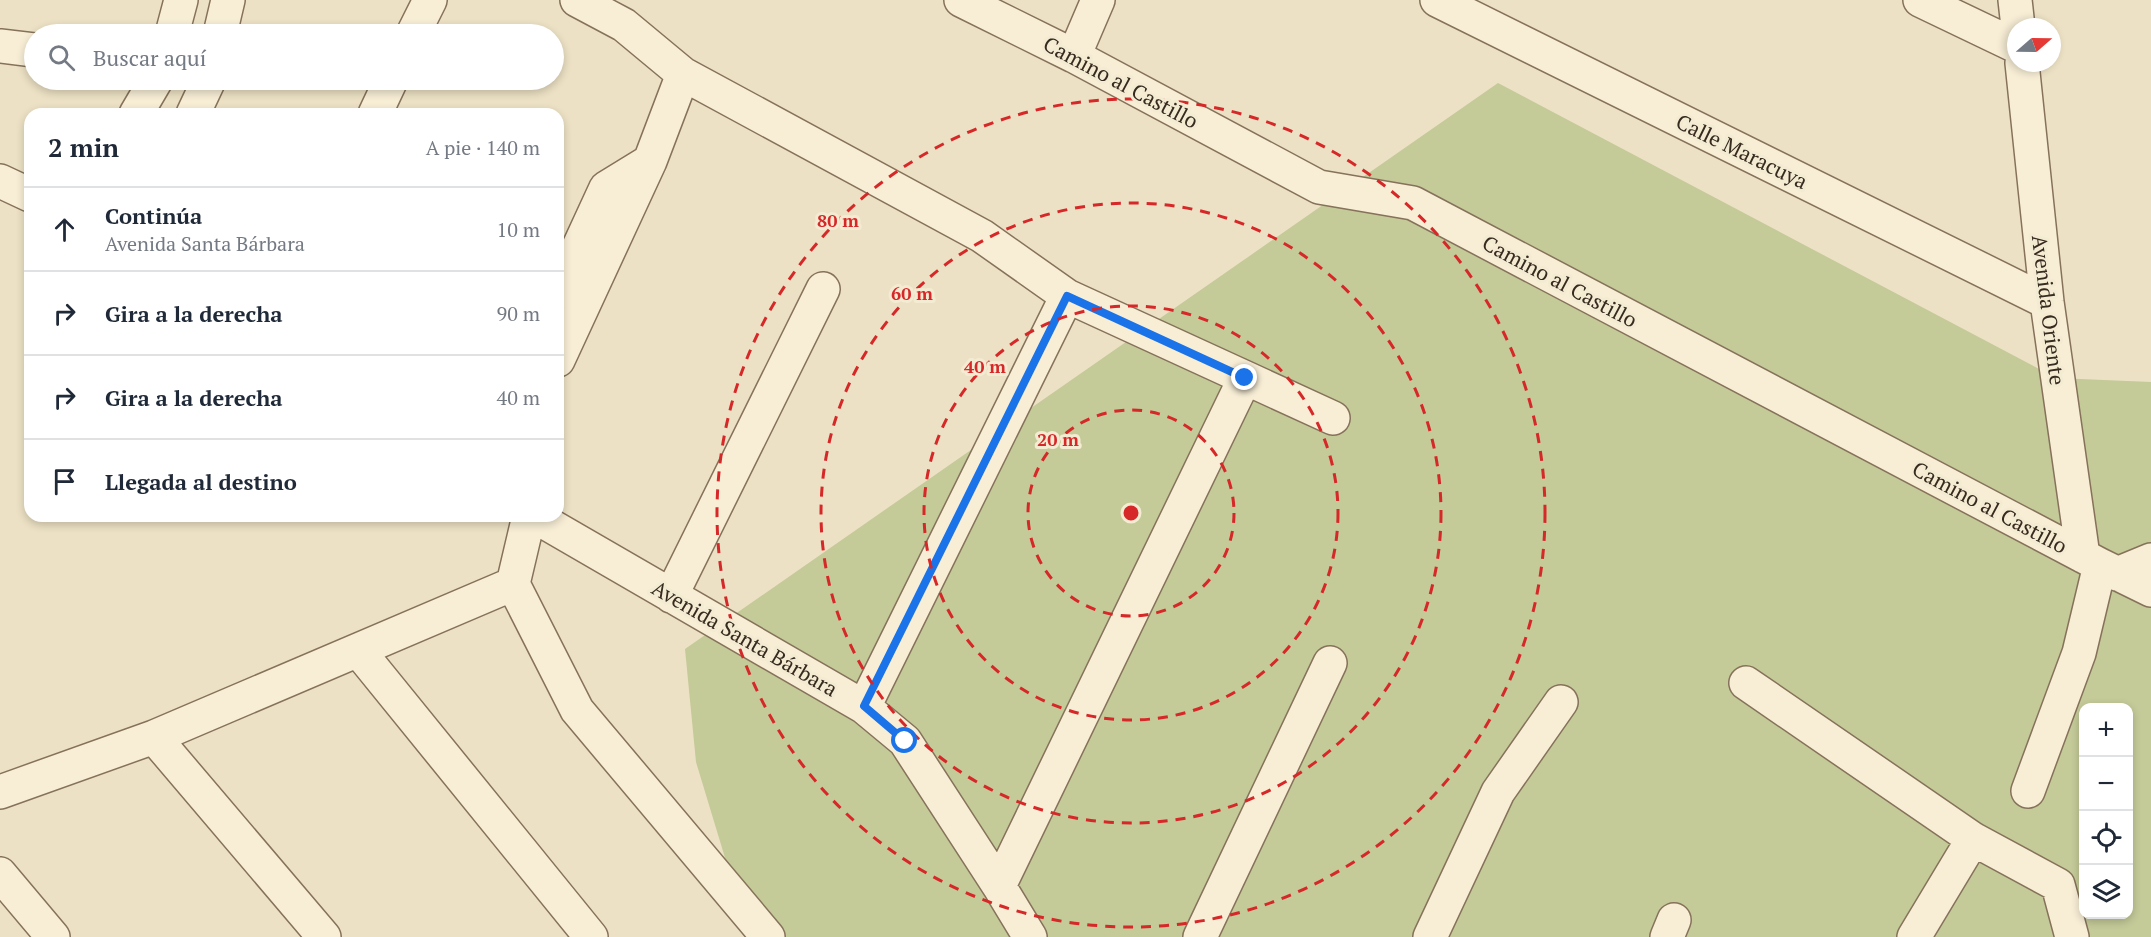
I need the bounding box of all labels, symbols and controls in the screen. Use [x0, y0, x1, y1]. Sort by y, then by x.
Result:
north arrow [2007, 18, 2061, 72]
search box [24, 24, 564, 90]
street label: Camino al Castillo [1039, 29, 1203, 135]
icon: search [45, 41, 78, 74]
text: Buscar aquí [93, 43, 206, 72]
street label: Calle Maracuya [1672, 107, 1813, 195]
text: 2 min [48, 130, 119, 164]
text: A pie · 140 m [426, 134, 540, 161]
text: Continúa [105, 201, 202, 230]
text: 80 m [817, 208, 859, 232]
icon: ahead [48, 213, 81, 246]
text: 10 m [497, 216, 540, 243]
street label: Camino al Castillo [1478, 228, 1642, 334]
text: Avenida Santa Bárbara [105, 230, 305, 257]
street label: Avenida Oriente [2026, 233, 2072, 387]
text: 60 m [891, 281, 933, 305]
icon: right [48, 297, 81, 330]
text: Gira a la derecha [105, 299, 283, 328]
text: 90 m [497, 300, 540, 327]
text: 40 m [964, 354, 1006, 378]
route end [1231, 364, 1257, 390]
icon: right [48, 381, 81, 414]
text: Gira a la derecha [105, 383, 283, 412]
text: 40 m [497, 384, 540, 411]
text: 20 m [1037, 427, 1079, 451]
street label: Camino al Castillo [1908, 454, 2072, 560]
icon: arrive [48, 465, 81, 498]
text: Llegada al destino [105, 467, 297, 496]
centre of rings [1121, 503, 1141, 523]
street label: Avenida Santa Bárbara [647, 573, 843, 703]
map controls [2079, 703, 2133, 919]
button: + [2079, 703, 2133, 757]
route start [891, 727, 917, 753]
button: − [2079, 757, 2133, 811]
button: locate [2079, 811, 2133, 865]
button: layers [2079, 865, 2133, 919]

